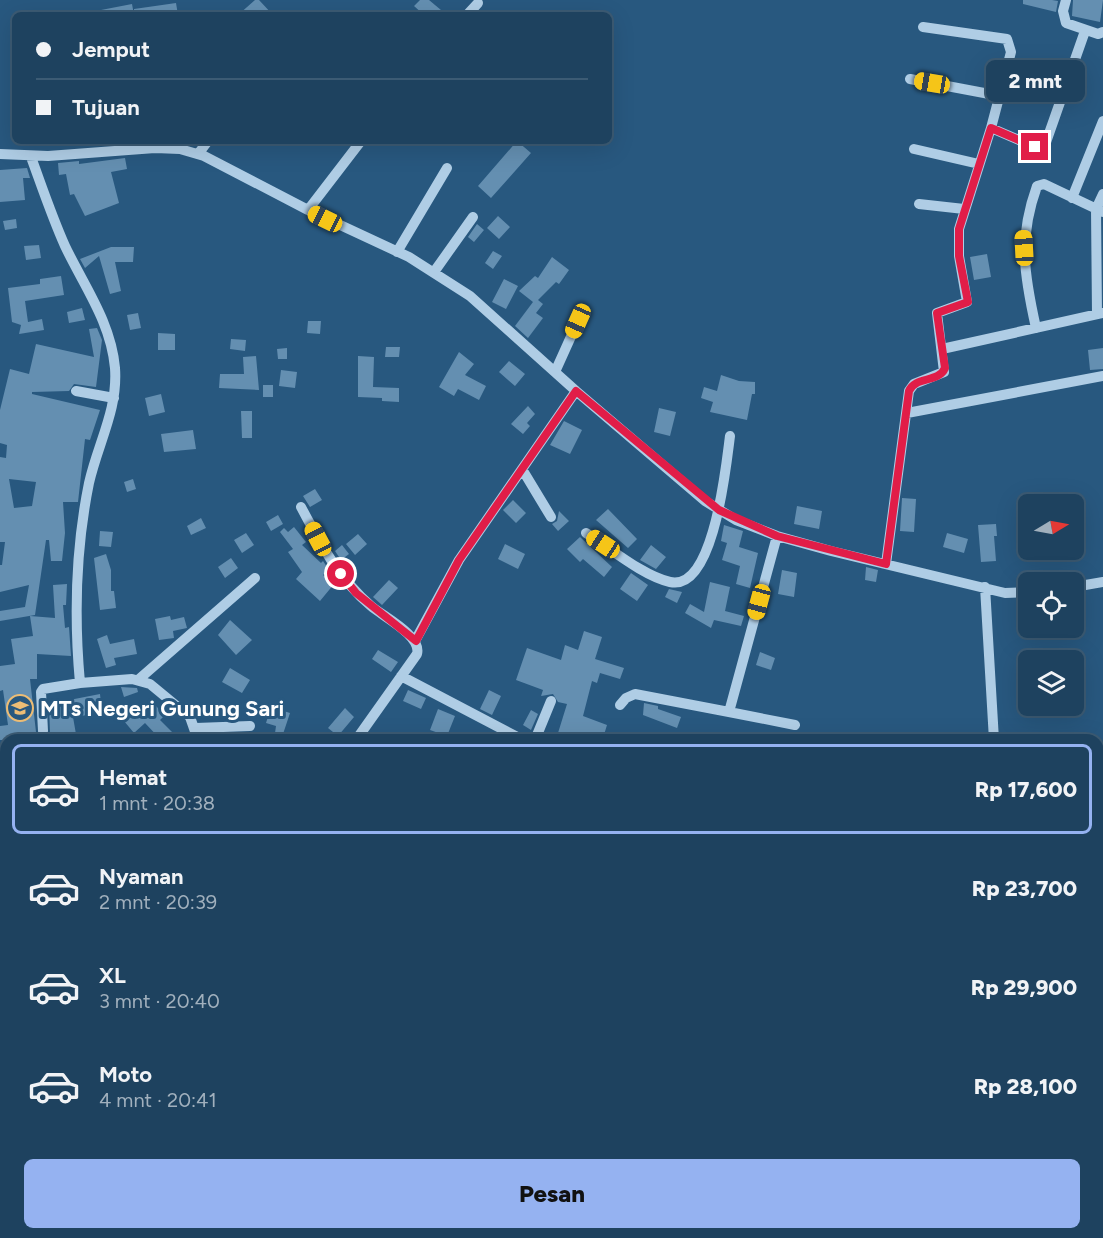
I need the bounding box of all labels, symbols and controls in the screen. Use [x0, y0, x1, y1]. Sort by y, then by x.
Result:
text: Jemput [72, 36, 150, 63]
callout: 2 mnt [986, 60, 1084, 102]
text: 2 mnt [1009, 69, 1062, 93]
car [913, 71, 951, 95]
text: Tujuan [72, 94, 140, 121]
route end [1021, 133, 1048, 160]
car [305, 203, 345, 235]
car [1014, 230, 1034, 266]
car [562, 301, 594, 341]
north arrow [1018, 494, 1084, 560]
map controls [1018, 494, 1084, 716]
car [302, 519, 334, 559]
car [583, 527, 623, 561]
route start [327, 560, 354, 587]
button: locate [1018, 572, 1084, 638]
car [746, 582, 772, 622]
button: layers [1018, 650, 1084, 716]
school or university icon: MTs Negeri Gunung Sari [5, 693, 35, 723]
place label: MTs Negeri Gunung Sari [40, 695, 284, 722]
icon: car [27, 762, 81, 816]
text: Hemat [99, 764, 167, 791]
text: Rp 17,600 [975, 776, 1077, 803]
text: 1 mnt · 20:38 [99, 791, 215, 815]
icon: car [27, 861, 81, 915]
text: Nyaman [99, 863, 183, 890]
text: Rp 23,700 [972, 875, 1077, 902]
text: 2 mnt · 20:39 [99, 890, 217, 914]
icon: car [27, 960, 81, 1014]
text: XL [99, 962, 126, 989]
text: Rp 29,900 [971, 974, 1077, 1001]
text: 3 mnt · 20:40 [99, 989, 220, 1013]
icon: car [27, 1059, 81, 1113]
text: Moto [99, 1061, 152, 1088]
text: Rp 28,100 [974, 1073, 1077, 1100]
text: 4 mnt · 20:41 [99, 1088, 217, 1112]
button: Pesan [24, 1159, 1080, 1228]

